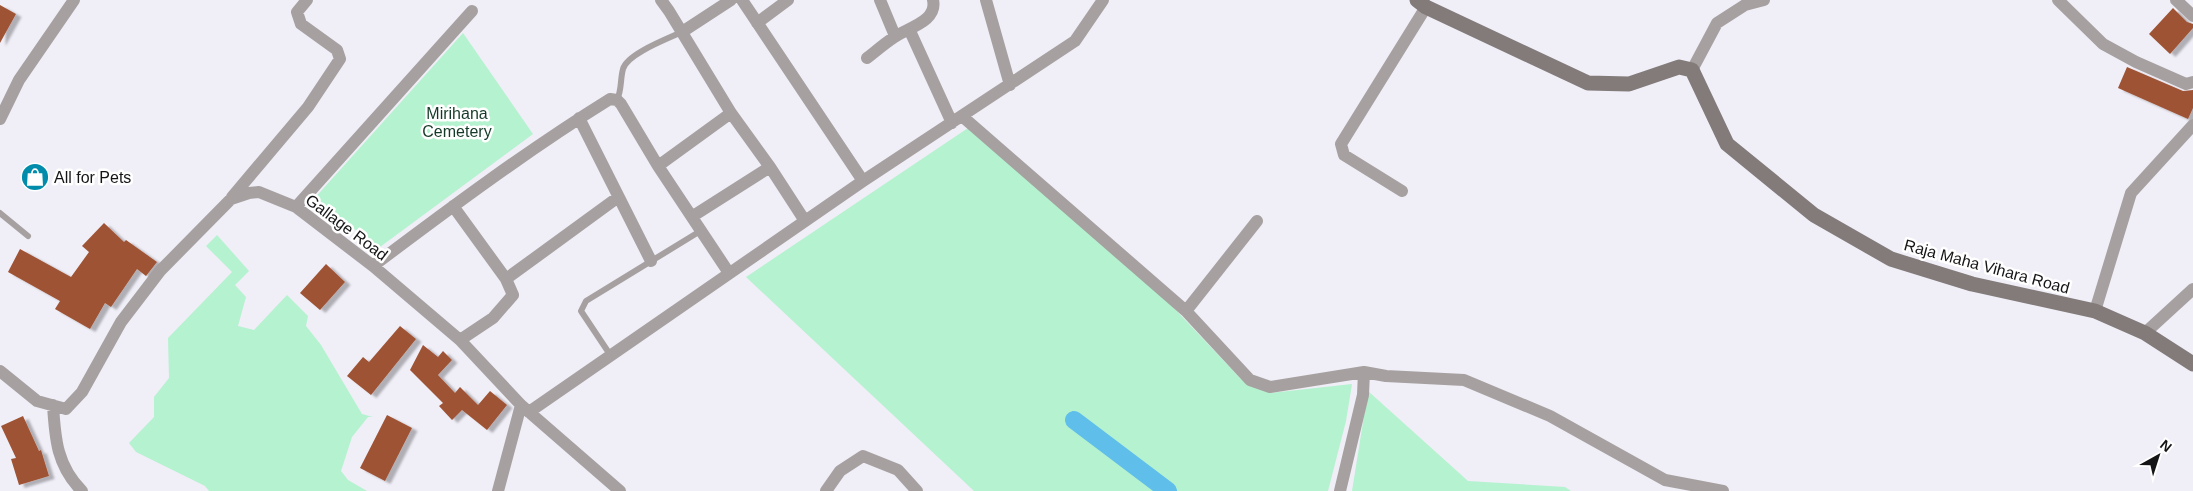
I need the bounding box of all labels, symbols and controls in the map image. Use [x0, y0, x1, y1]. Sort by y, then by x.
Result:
park label: Mirihana Cemetery [422, 105, 492, 140]
shop icon: All for Pets [20, 162, 50, 192]
place label: All for Pets [54, 169, 131, 186]
street label: Gallage Road [303, 191, 391, 264]
street label: Raja Maha Vihara Road [1902, 236, 2071, 297]
north arrow [2133, 431, 2183, 481]
text: N [2157, 436, 2175, 455]

